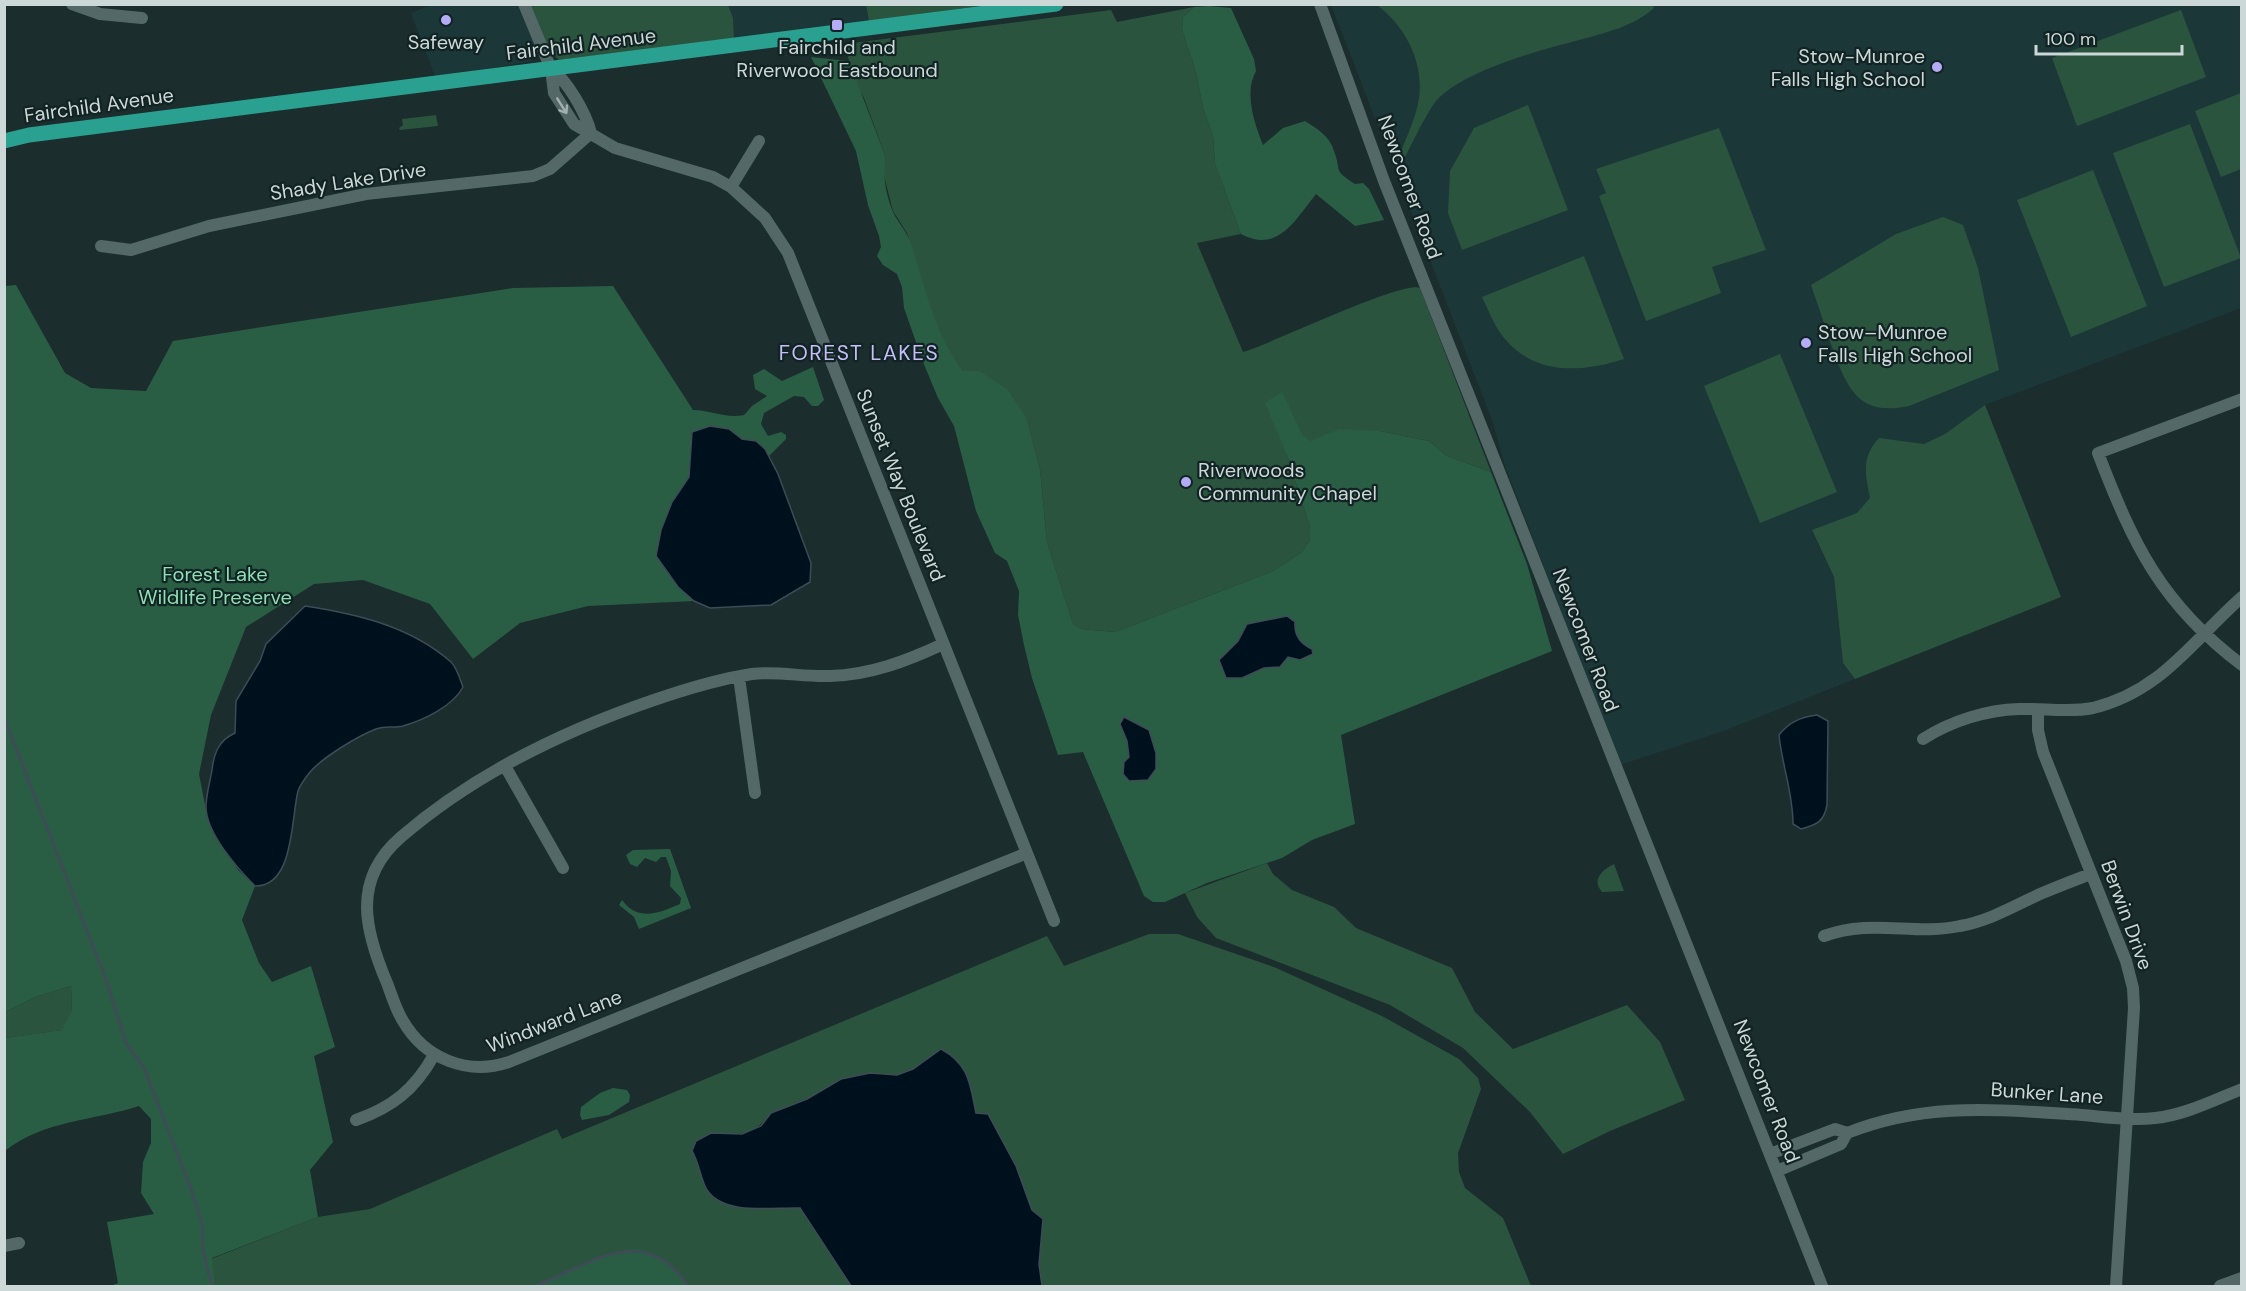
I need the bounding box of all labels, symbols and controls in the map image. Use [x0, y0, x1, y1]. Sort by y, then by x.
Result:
marker: Safeway [439, 13, 453, 27]
marker: Fairchild and Riverwood Eastbound [830, 18, 844, 32]
scale bar [2036, 18, 2182, 56]
street label: Fairchild Avenue [505, 22, 657, 66]
text: 100 m [2045, 27, 2096, 51]
place label: Safeway [408, 29, 484, 55]
place label: Fairchild and Riverwood Eastbound [736, 34, 938, 83]
place label: Stow-Munroe Falls High School [1771, 43, 1925, 92]
marker: Stow-Munroe Falls High School [1930, 60, 1944, 74]
street label: Fairchild Avenue [23, 82, 175, 128]
one-way arrow [556, 97, 568, 114]
street label: Newcomer Road [1372, 111, 1448, 263]
street label: Shady Lake Drive [268, 156, 428, 206]
place label: Stow–Munroe Falls High School [1818, 319, 1972, 368]
marker: Stow–Munroe Falls High School [1799, 336, 1813, 350]
district label: FOREST LAKES [779, 339, 939, 367]
street label: Sunset Way Boulevard [850, 385, 952, 585]
place label: Riverwoods Community Chapel [1198, 457, 1377, 506]
marker: Riverwoods Community Chapel [1179, 475, 1193, 489]
park label: Forest Lake Wildlife Preserve [138, 561, 292, 610]
street label: Newcomer Road [1547, 565, 1625, 715]
street label: Berwin Drive [2095, 856, 2159, 974]
street label: Windward Lane [483, 983, 625, 1059]
street label: Newcomer Road [1728, 1016, 1806, 1166]
street label: Bunker Lane [1990, 1076, 2104, 1110]

